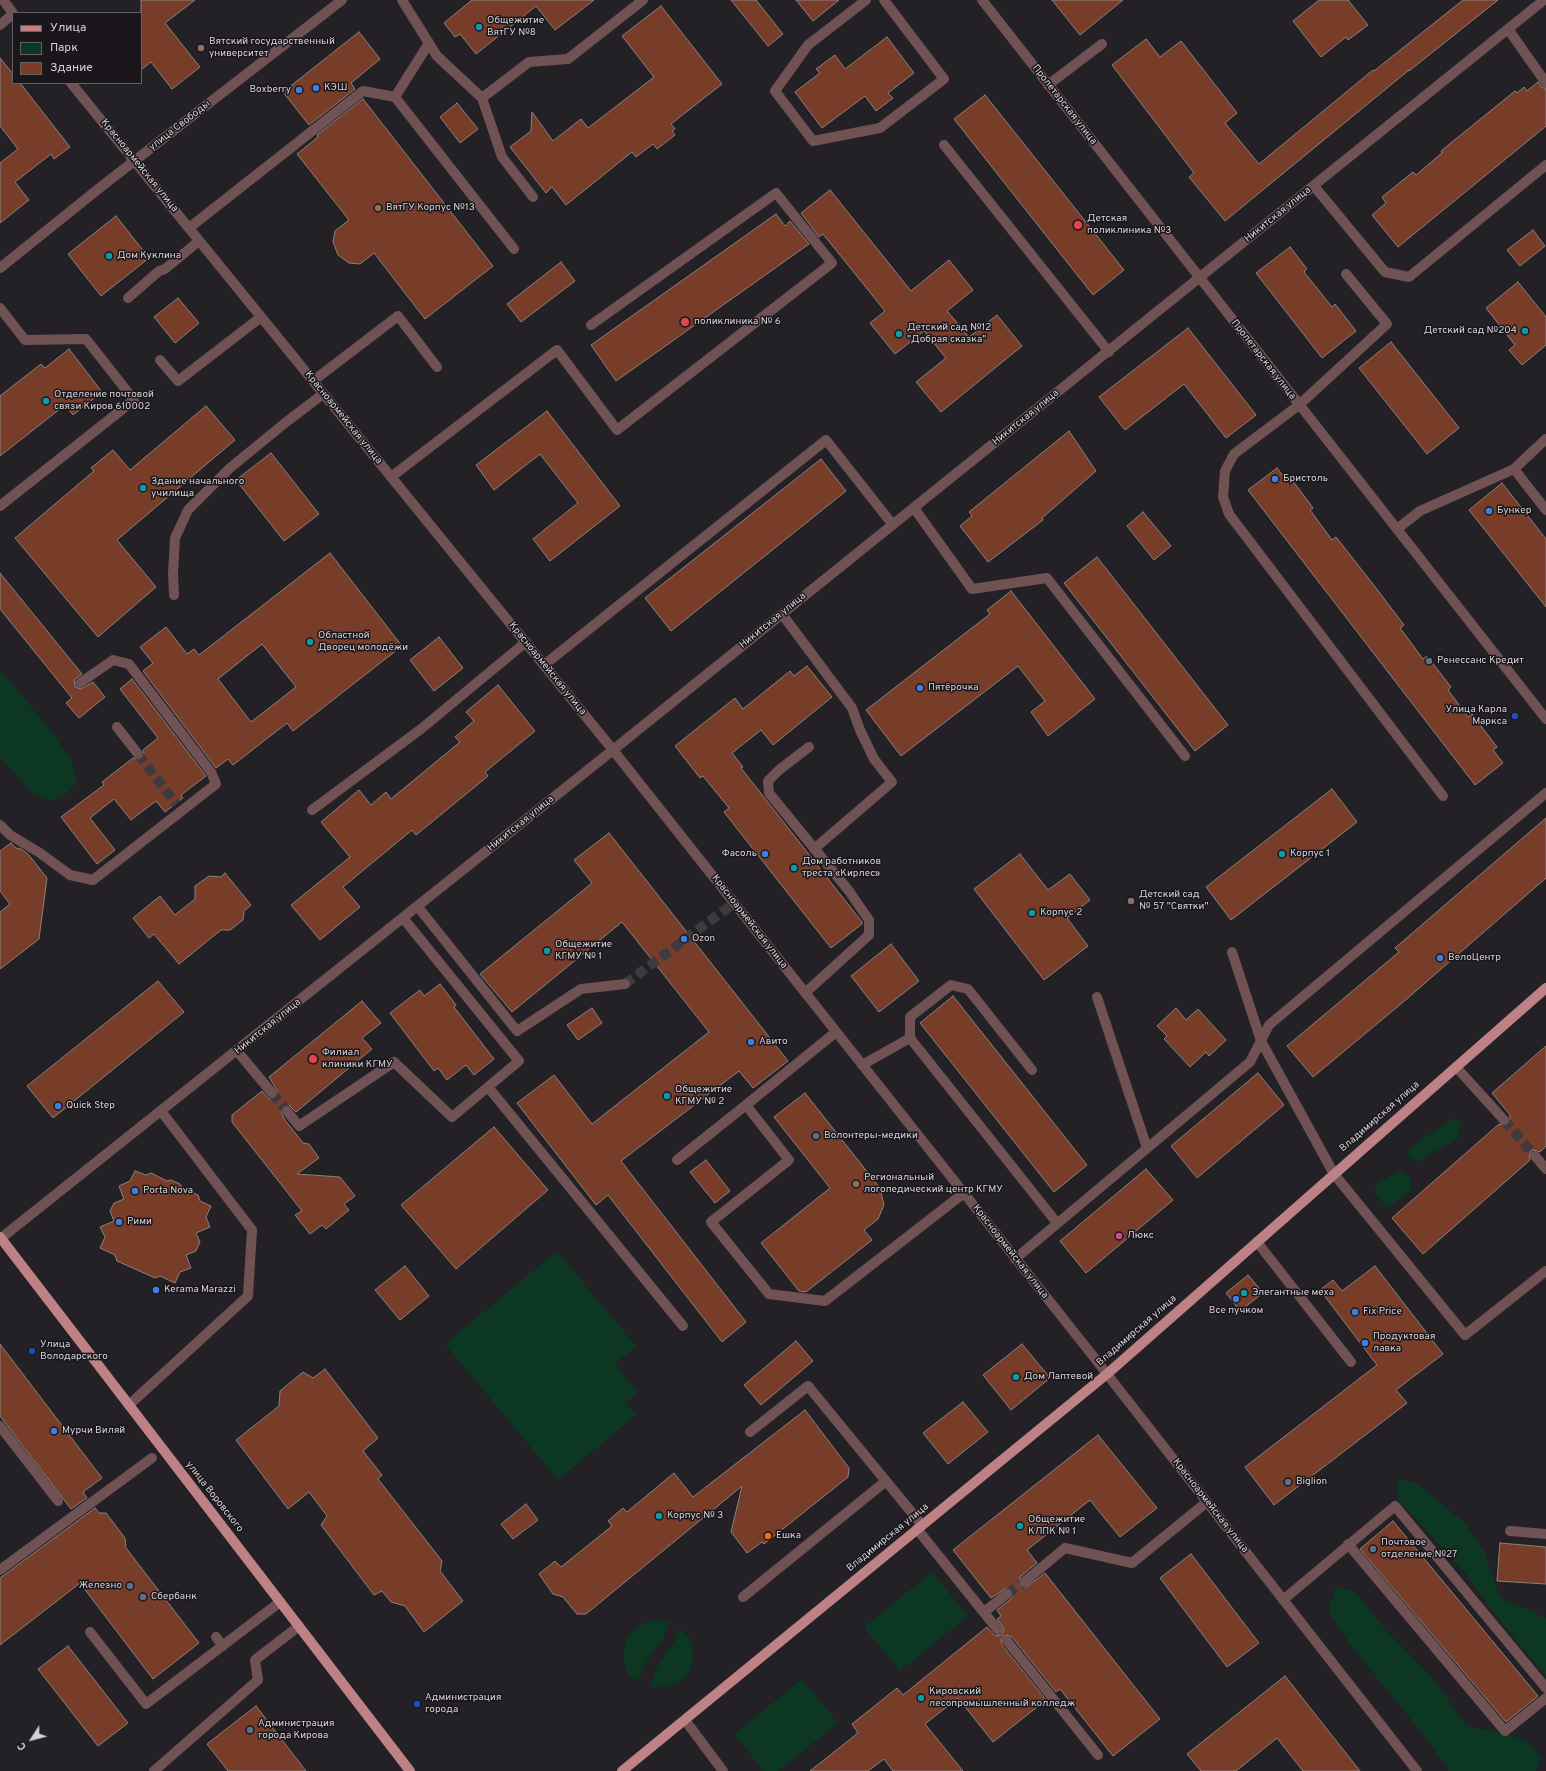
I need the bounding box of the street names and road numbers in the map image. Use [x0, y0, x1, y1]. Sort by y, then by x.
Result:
street label: Пролетарская улица [1029, 63, 1099, 147]
street label: улица Свободы [147, 98, 213, 154]
street label: Красноармейская улица [98, 117, 180, 215]
street label: Никитская улица [1242, 185, 1314, 245]
street label: Пролетарская улица [1228, 318, 1298, 402]
street label: Красноармейская улица [302, 369, 384, 467]
street label: Никитская улица [990, 388, 1062, 448]
street label: Никитская улица [737, 591, 809, 651]
street label: Красноармейская улица [506, 620, 588, 718]
street label: Никитская улица [485, 794, 557, 854]
street label: Красноармейская улица [708, 873, 790, 971]
street label: Никитская улица [232, 997, 304, 1057]
street label: Владимирская улица [1338, 1079, 1422, 1155]
street label: Красноармейская улица [969, 1203, 1051, 1301]
street label: Владимирская улица [1095, 1293, 1179, 1369]
street label: Красноармейская улица [1169, 1457, 1251, 1555]
street label: улица Воровского [183, 1459, 245, 1535]
street label: Владимирская улица [845, 1501, 931, 1575]

